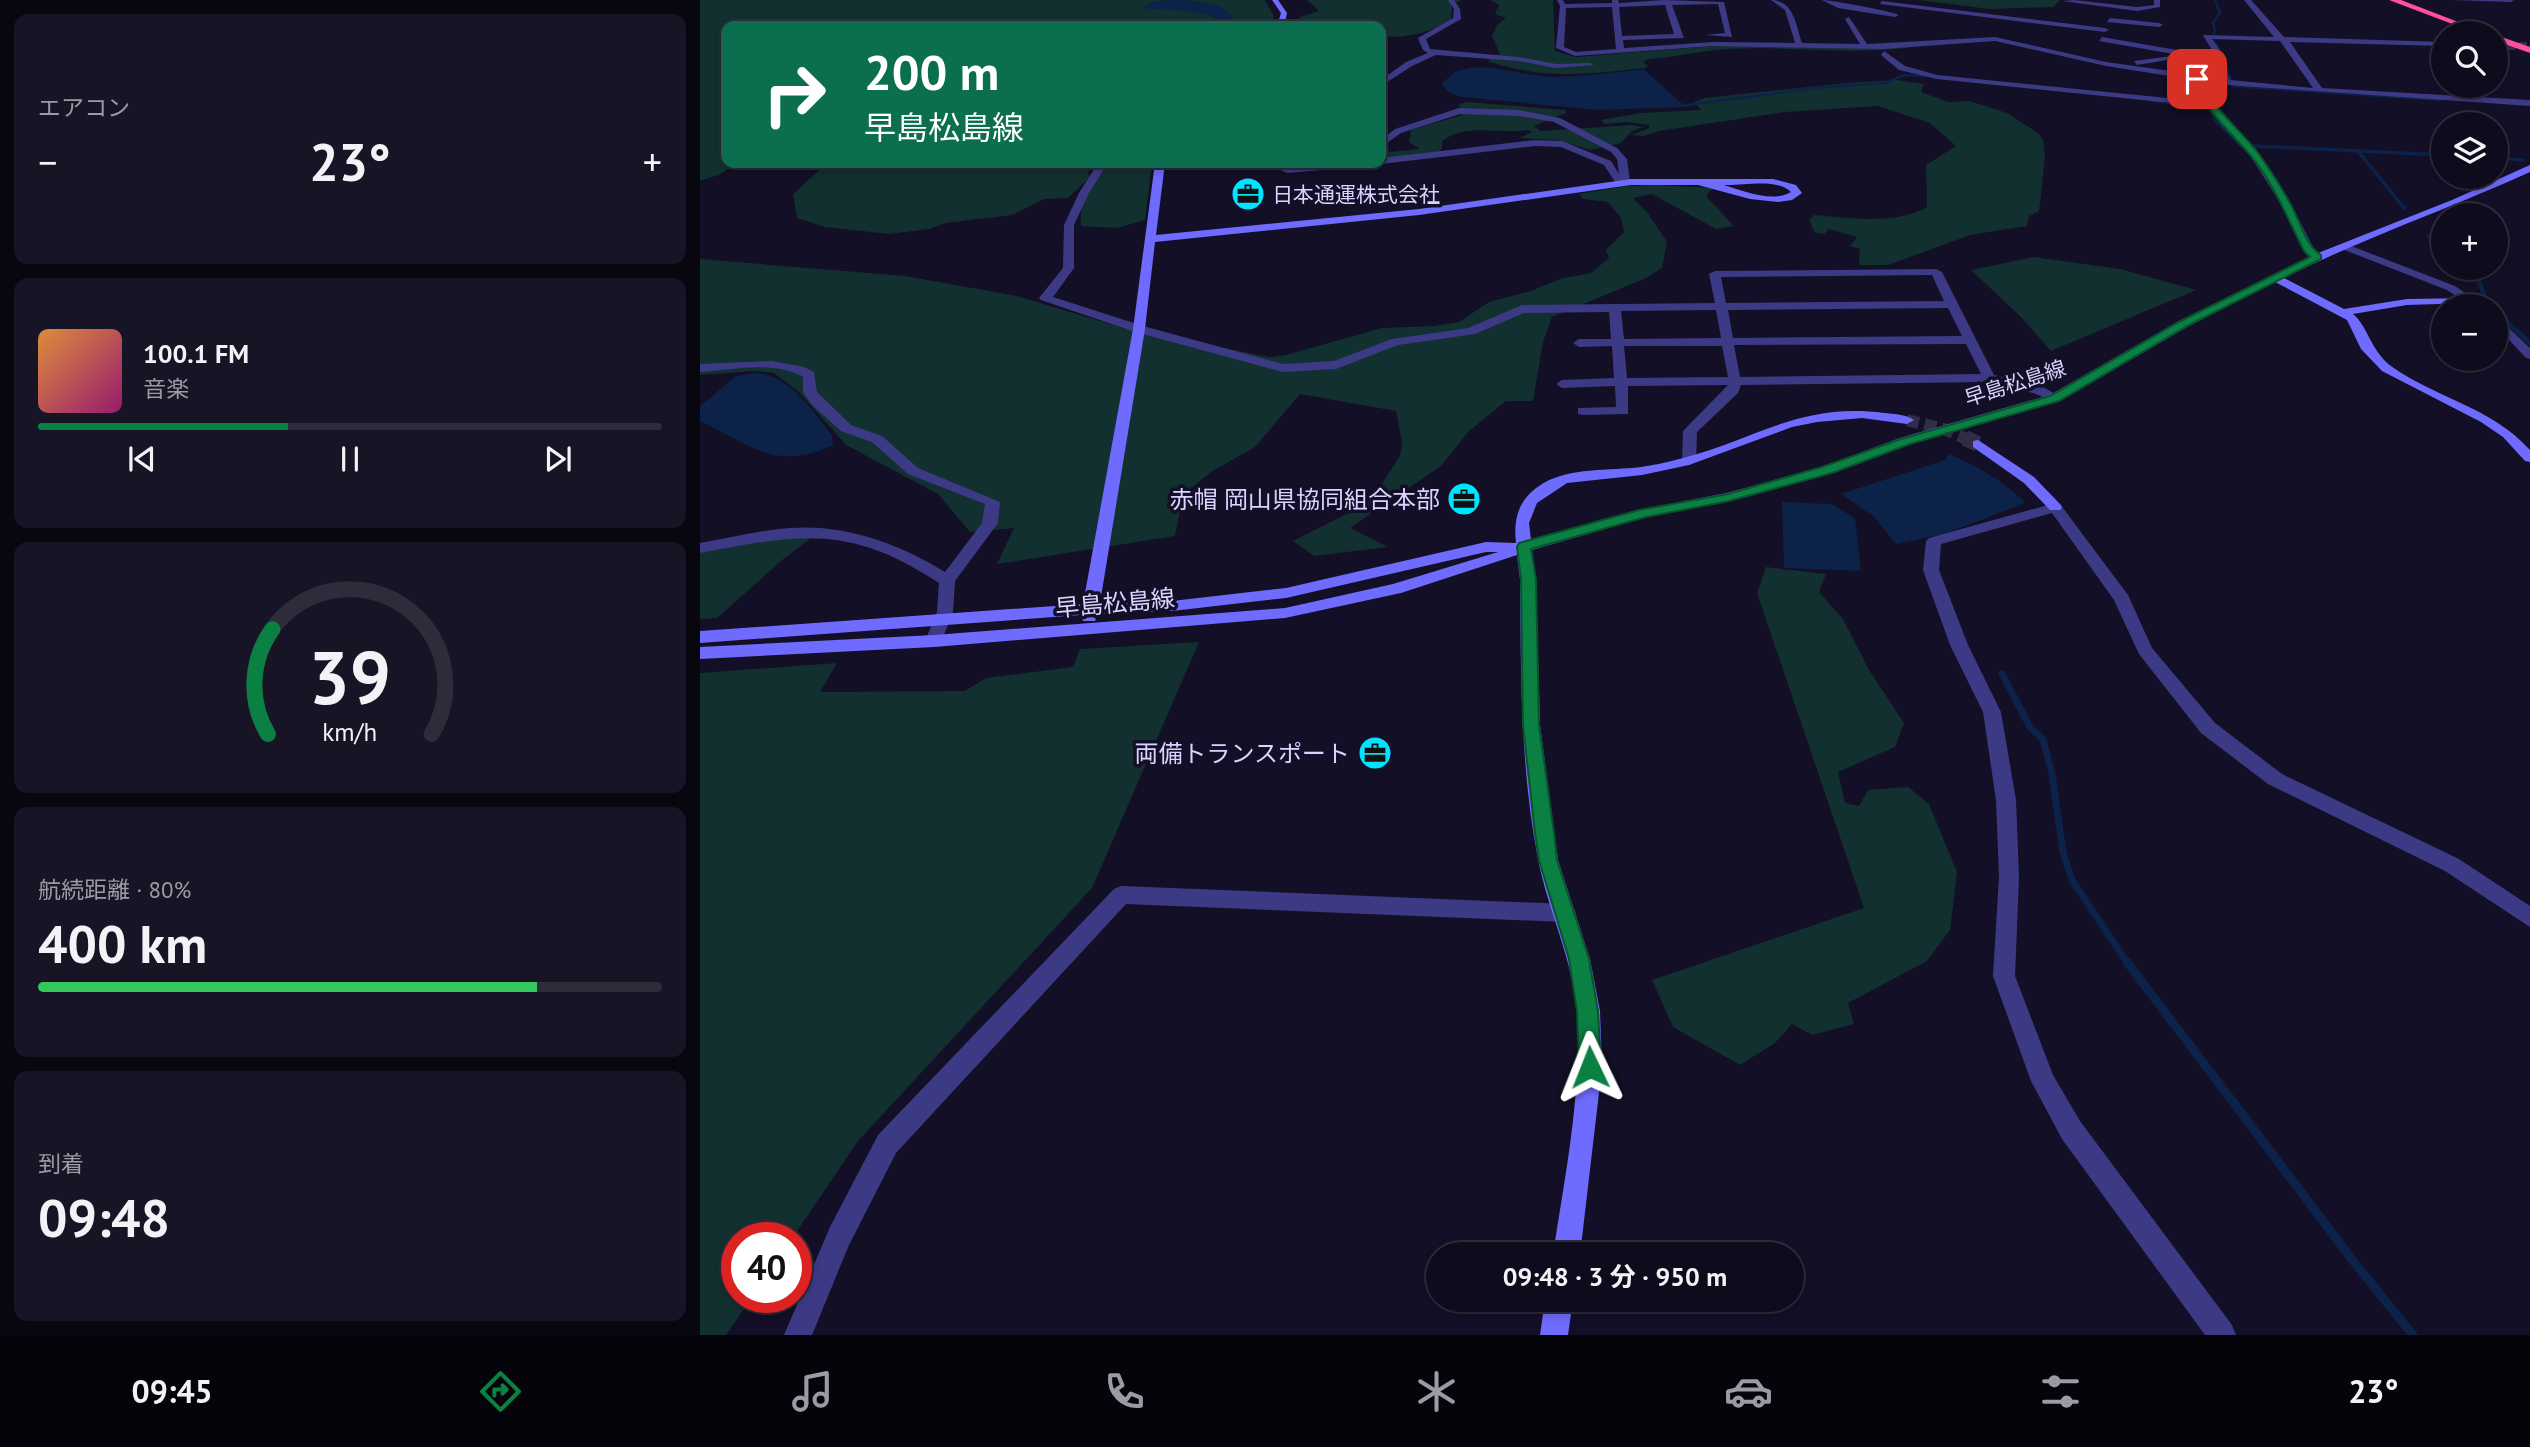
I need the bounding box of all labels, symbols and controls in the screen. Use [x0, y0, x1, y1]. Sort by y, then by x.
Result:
map controls [2431, 21, 2508, 371]
button: search [2431, 21, 2508, 98]
text: 200 m [864, 40, 999, 104]
icon: right [749, 49, 840, 140]
pin [2167, 49, 2227, 109]
icon: arrive [2178, 60, 2216, 98]
text: エアコン [38, 93, 130, 122]
text: 早島松島線 [864, 106, 1024, 148]
button: layers [2431, 112, 2508, 189]
text: 23° [309, 128, 391, 195]
text: − [38, 137, 57, 186]
text: + [643, 137, 662, 186]
office icon: 日本通運株式会社 [1229, 175, 1267, 213]
place label: 日本通運株式会社 [1272, 181, 1440, 208]
button: + [2431, 203, 2508, 280]
button: − [2431, 294, 2508, 371]
text: 100.1 FM [143, 337, 249, 370]
street label: 早島松島線 [1961, 354, 2069, 412]
text: 音楽 [143, 374, 189, 403]
icon: previous [123, 440, 161, 478]
icon: pause [331, 440, 369, 478]
icon: next [539, 440, 577, 478]
office icon: 赤帽 岡山県協同組合本部 [1445, 480, 1483, 518]
place label: 赤帽 岡山県協同組合本部 [1170, 484, 1440, 515]
street label: 早島松島線 [1054, 582, 1176, 624]
text: 39 [309, 630, 391, 724]
text: km/h [323, 715, 377, 747]
office icon: 両備トランスポート [1356, 734, 1394, 772]
place label: 両備トランスポート [1134, 738, 1350, 769]
text: 航続距離 · 80% [38, 875, 191, 904]
text: 400 km [38, 910, 207, 977]
position arrow [1553, 1030, 1627, 1104]
text: 到着 [38, 1149, 84, 1178]
text: 09:48 [38, 1184, 170, 1251]
speed limit sign: 40 [721, 1222, 812, 1313]
text: 09:48 · 3 分 · 950 m [1503, 1260, 1727, 1293]
icon: directions [476, 1367, 525, 1416]
icon: music [788, 1367, 837, 1416]
icon: phone [1100, 1367, 1149, 1416]
icon: climate [1412, 1367, 1461, 1416]
icon: car [1724, 1367, 1773, 1416]
icon: filters [2036, 1367, 2085, 1416]
text: 09:45 [132, 1370, 213, 1412]
text: 23° [2348, 1370, 2398, 1412]

